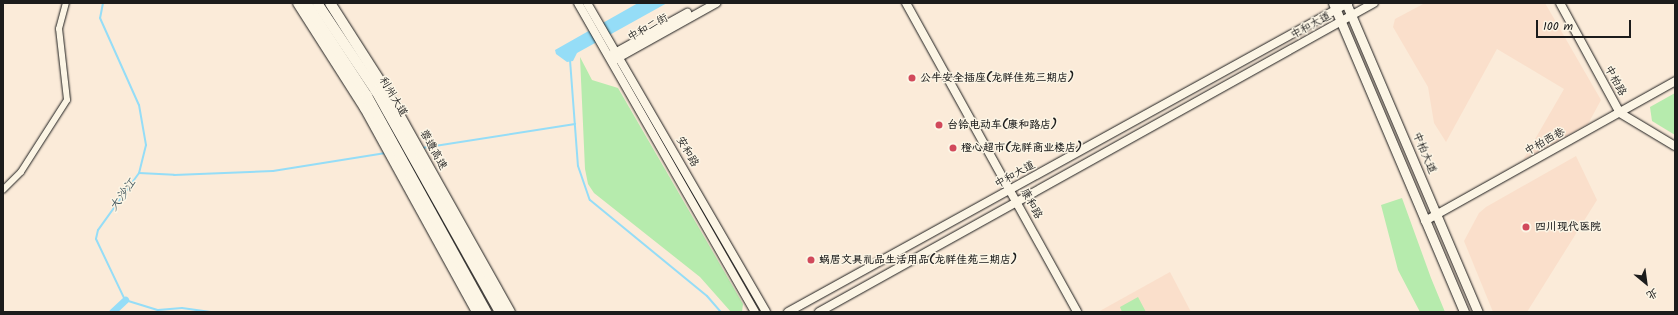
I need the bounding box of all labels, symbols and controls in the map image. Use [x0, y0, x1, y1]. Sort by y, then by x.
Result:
street label: 中和大道 [1289, 10, 1333, 42]
street label: 中和二街 [626, 12, 670, 44]
scale bar [1538, 12, 1633, 38]
text: 100 m [1543, 17, 1573, 36]
street label: 中柏路 [1601, 63, 1629, 99]
place label: 公牛安全插座(龙祥佳苑三期店) [920, 71, 1074, 85]
marker: 公牛安全插座(龙祥佳苑三期店) [907, 73, 917, 83]
street label: 利州大道 [376, 75, 410, 119]
place label: 台铃电动车(康和路店) [947, 118, 1057, 132]
marker: 台铃电动车(康和路店) [934, 120, 944, 130]
street label: 中柏西巷 [1523, 126, 1567, 158]
street label: 蓉遵高速 [417, 128, 449, 172]
street label: 中柏大道 [1409, 130, 1439, 176]
street label: 安和路 [673, 134, 701, 170]
place label: 橙心超市(龙祥商业楼店) [961, 141, 1082, 155]
marker: 橙心超市(龙祥商业楼店) [948, 143, 958, 153]
street label: 中和大道 [993, 159, 1037, 191]
water label: 大沙江 [107, 176, 139, 214]
street label: 康和路 [1017, 186, 1045, 222]
place label: 四川现代医院 [1535, 220, 1601, 234]
marker: 四川现代医院 [1520, 221, 1532, 233]
place label: 蜗居文具礼品生活用品(龙祥佳苑三期店) [819, 253, 1017, 267]
marker: 蜗居文具礼品生活用品(龙祥佳苑三期店) [806, 255, 816, 265]
north arrow [1626, 263, 1666, 303]
text: 北 [1643, 283, 1661, 304]

